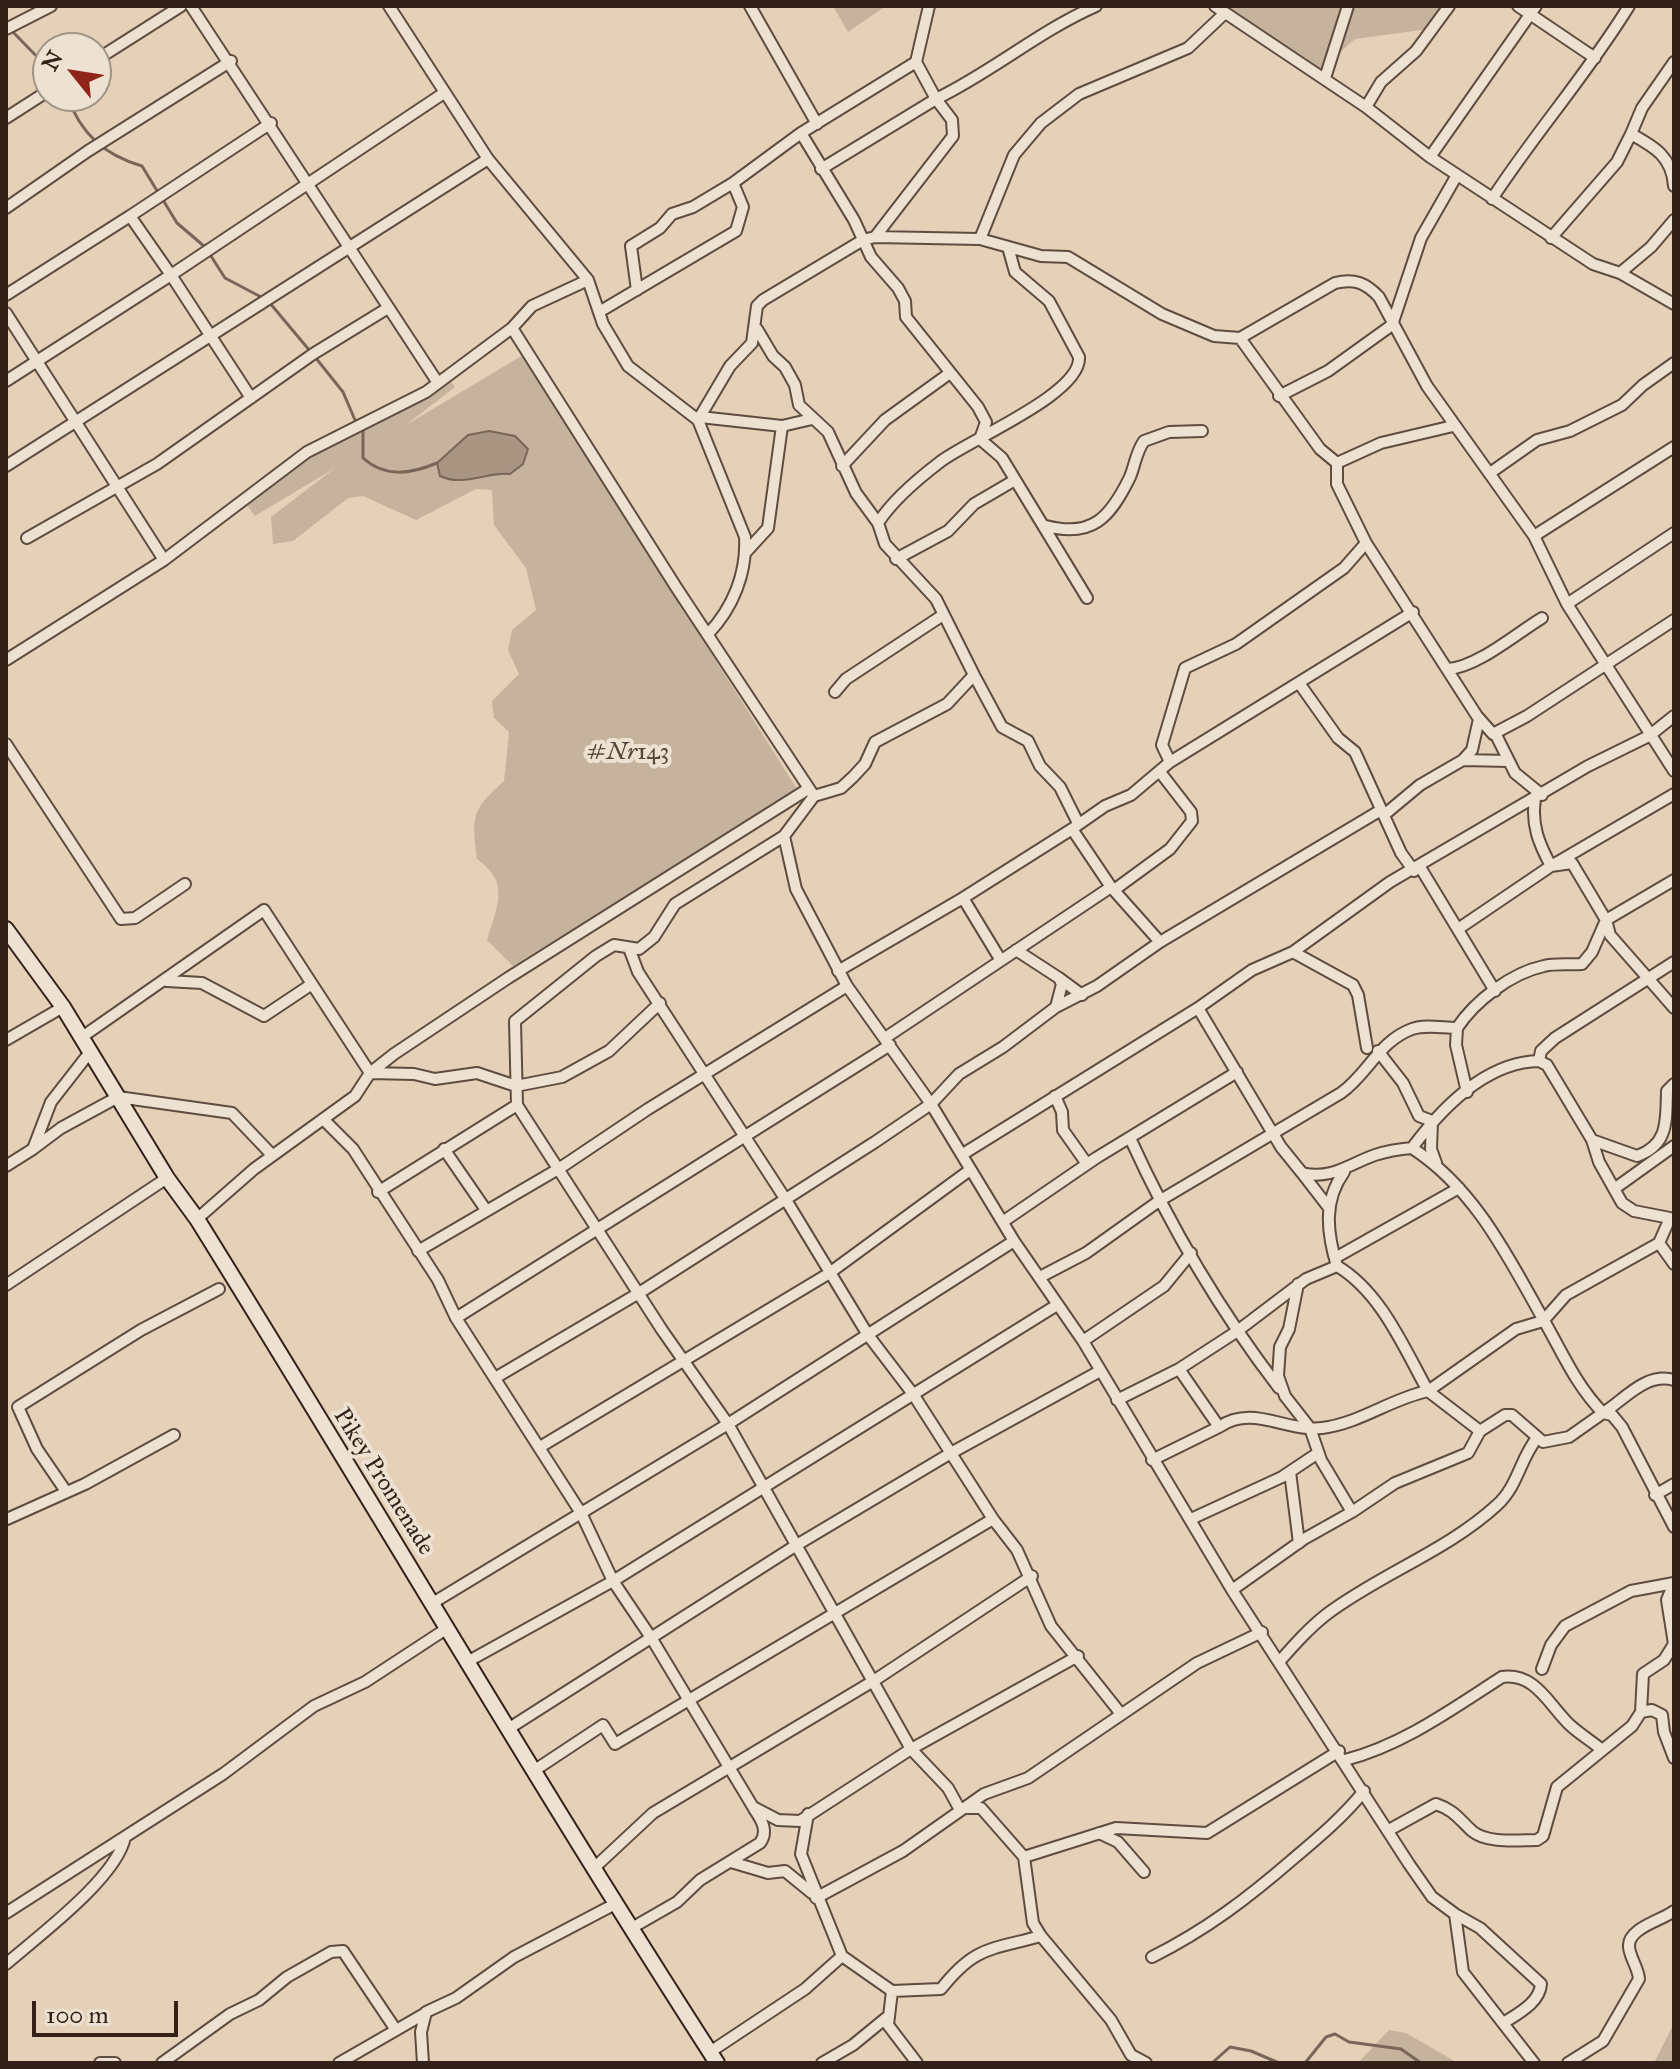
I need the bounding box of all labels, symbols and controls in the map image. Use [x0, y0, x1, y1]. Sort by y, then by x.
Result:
north arrow [32, 32, 112, 112]
text: N [36, 46, 69, 76]
park label: #Nr143 [587, 739, 669, 767]
street label: Pikey Promenade [326, 1403, 440, 1561]
scale bar [36, 1985, 182, 2035]
text: 100 m [46, 2000, 109, 2030]

